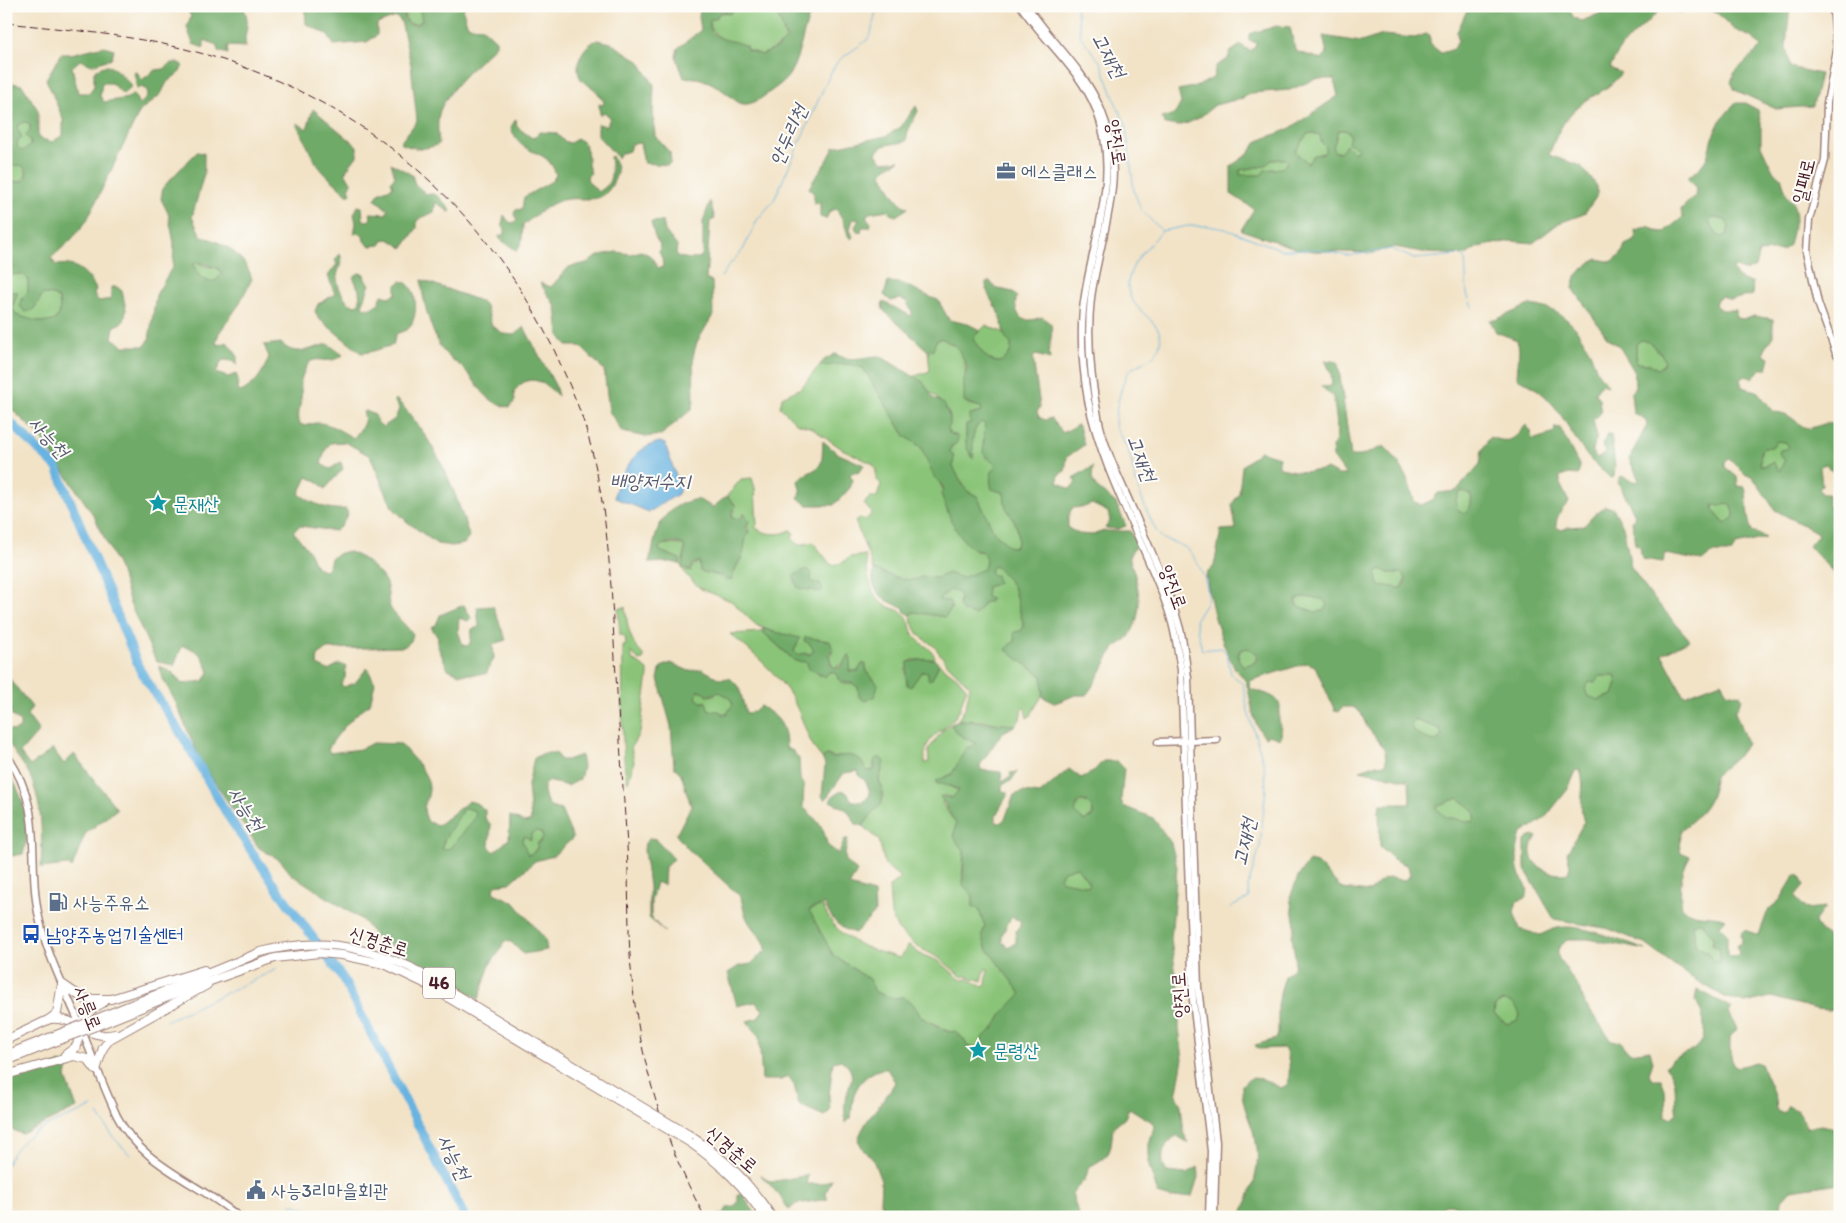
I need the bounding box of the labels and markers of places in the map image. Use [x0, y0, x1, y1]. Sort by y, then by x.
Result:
office icon: 에스클래스 [995, 160, 1017, 182]
place label: 에스클래스 [1021, 160, 1097, 183]
place icon: 문재산 [147, 492, 169, 514]
place label: 문재산 [173, 492, 219, 515]
fuel station icon: 사능주유소 [47, 891, 69, 913]
place label: 사능주유소 [73, 891, 149, 914]
bus stop icon: 남양주농업기술센터 [20, 923, 42, 945]
place label: 남양주농업기술센터 [46, 923, 184, 946]
place icon: 문령산 [967, 1039, 989, 1061]
place label: 문령산 [993, 1039, 1039, 1062]
public building icon: 사능3리마을회관 [245, 1179, 267, 1201]
place label: 사능3리마을회관 [271, 1179, 388, 1202]

